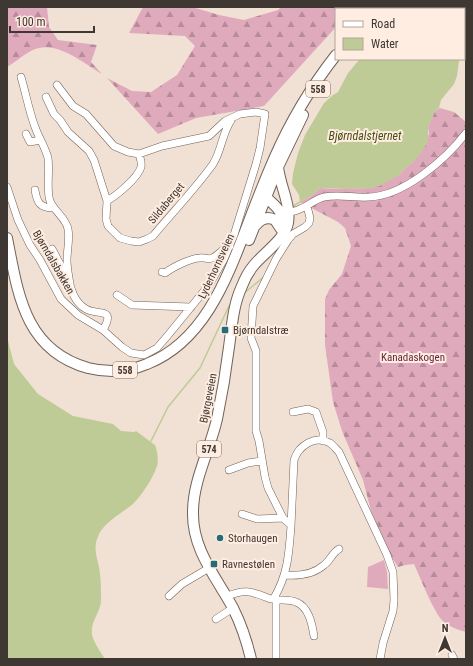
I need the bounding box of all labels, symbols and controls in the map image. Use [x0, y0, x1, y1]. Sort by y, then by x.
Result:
scale bar [10, 8, 94, 34]
legend [335, 8, 465, 60]
text: 100 m [16, 15, 46, 29]
text: Road [371, 17, 395, 31]
text: Water [371, 37, 399, 51]
road number: 558 [306, 81, 330, 97]
water label: Bjørndalstjernet [329, 129, 402, 143]
street label: Sildaberget [146, 180, 187, 226]
street label: Bjørndalsbakken [30, 228, 77, 297]
street label: Lyderhornsveien [196, 232, 237, 301]
place label: Bjørndalstræ [233, 324, 289, 337]
marker: Bjørndalstræ [220, 325, 230, 335]
park label: Kanadaskogen [381, 351, 445, 364]
road number: 558 [113, 362, 137, 378]
street label: Bjørgeveien [197, 372, 220, 424]
road number: 574 [197, 441, 221, 457]
place label: Storhaugen [228, 532, 278, 545]
marker: Storhaugen [215, 533, 225, 543]
place label: Ravnestølen [222, 558, 275, 571]
marker: Ravnestølen [209, 559, 219, 569]
north arrow [425, 618, 465, 658]
text: N [442, 622, 449, 635]

